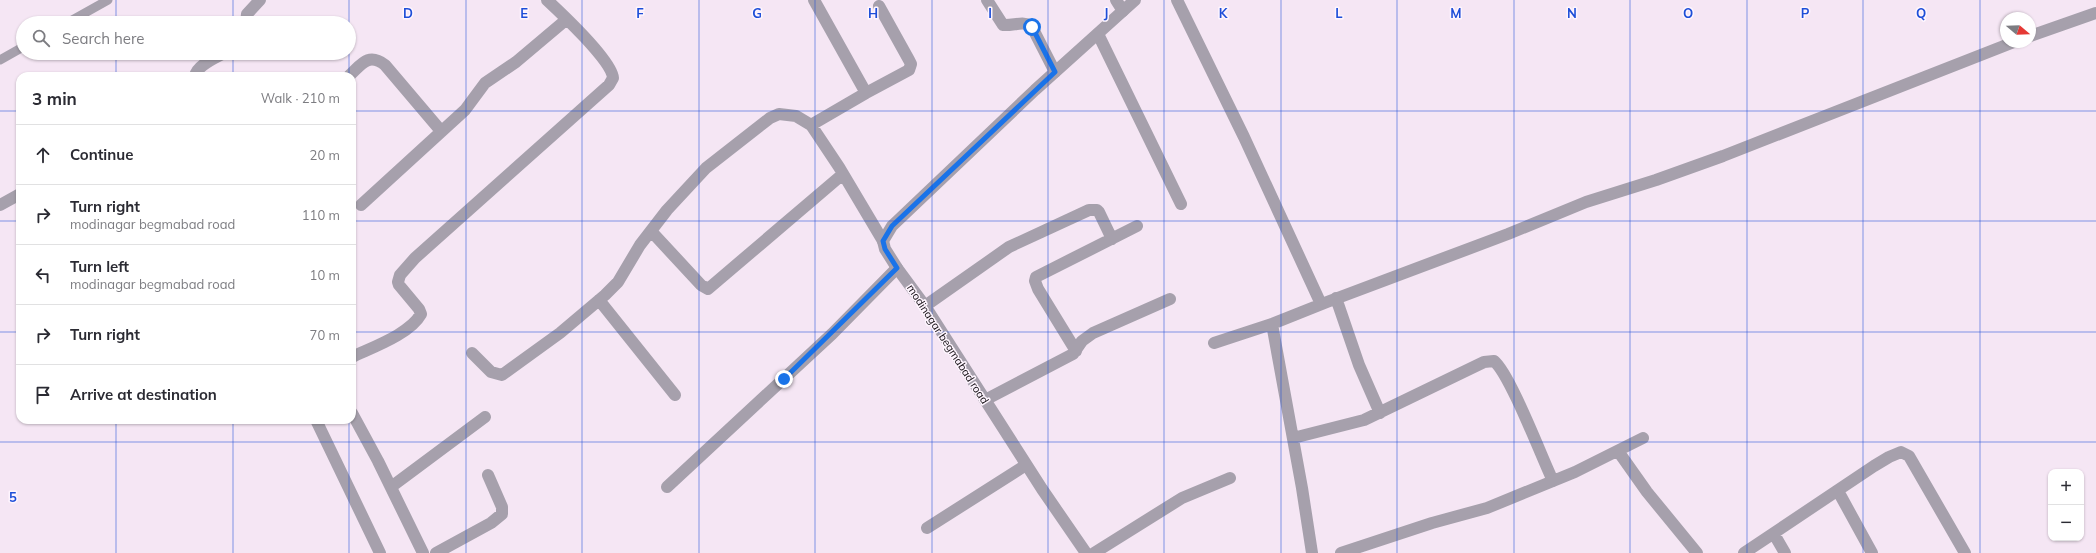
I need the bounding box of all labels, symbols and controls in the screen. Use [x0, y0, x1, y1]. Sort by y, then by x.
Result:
text: D [403, 5, 413, 21]
text: E [520, 5, 528, 21]
text: F [636, 5, 644, 21]
text: G [752, 5, 762, 21]
text: H [868, 5, 878, 21]
text: I [988, 5, 992, 21]
text: J [1104, 5, 1108, 21]
text: K [1219, 5, 1229, 21]
text: L [1335, 5, 1343, 21]
text: M [1450, 5, 1462, 21]
text: N [1567, 5, 1577, 21]
text: O [1683, 5, 1693, 21]
text: P [1801, 5, 1810, 21]
text: Q [1916, 5, 1926, 21]
north arrow [2000, 12, 2036, 48]
search box [16, 16, 356, 60]
route start [1023, 18, 1041, 36]
icon: search [30, 27, 52, 49]
text: Search here [62, 29, 144, 48]
text: 3 min [32, 88, 77, 109]
text: Walk · 210 m [261, 90, 340, 106]
icon: ahead [32, 144, 54, 166]
text: Continue [70, 145, 133, 164]
text: 20 m [310, 147, 340, 163]
text: Turn right [70, 197, 140, 216]
icon: right [32, 204, 54, 226]
text: 110 m [302, 207, 340, 223]
text: modinagar begmabad road [70, 216, 235, 232]
text: Turn left [70, 257, 129, 276]
icon: left [32, 264, 54, 286]
text: 10 m [310, 267, 340, 283]
text: modinagar begmabad road [70, 276, 235, 292]
street label: modinagar begmabad road [904, 282, 992, 406]
icon: right [32, 324, 54, 346]
text: Turn right [70, 325, 140, 344]
text: 70 m [310, 327, 340, 343]
route end [775, 370, 793, 388]
icon: arrive [32, 384, 54, 406]
text: Arrive at destination [70, 385, 217, 404]
map controls [2048, 469, 2084, 541]
button: + [2048, 469, 2084, 505]
text: 5 [9, 489, 17, 505]
button: − [2048, 505, 2084, 541]

